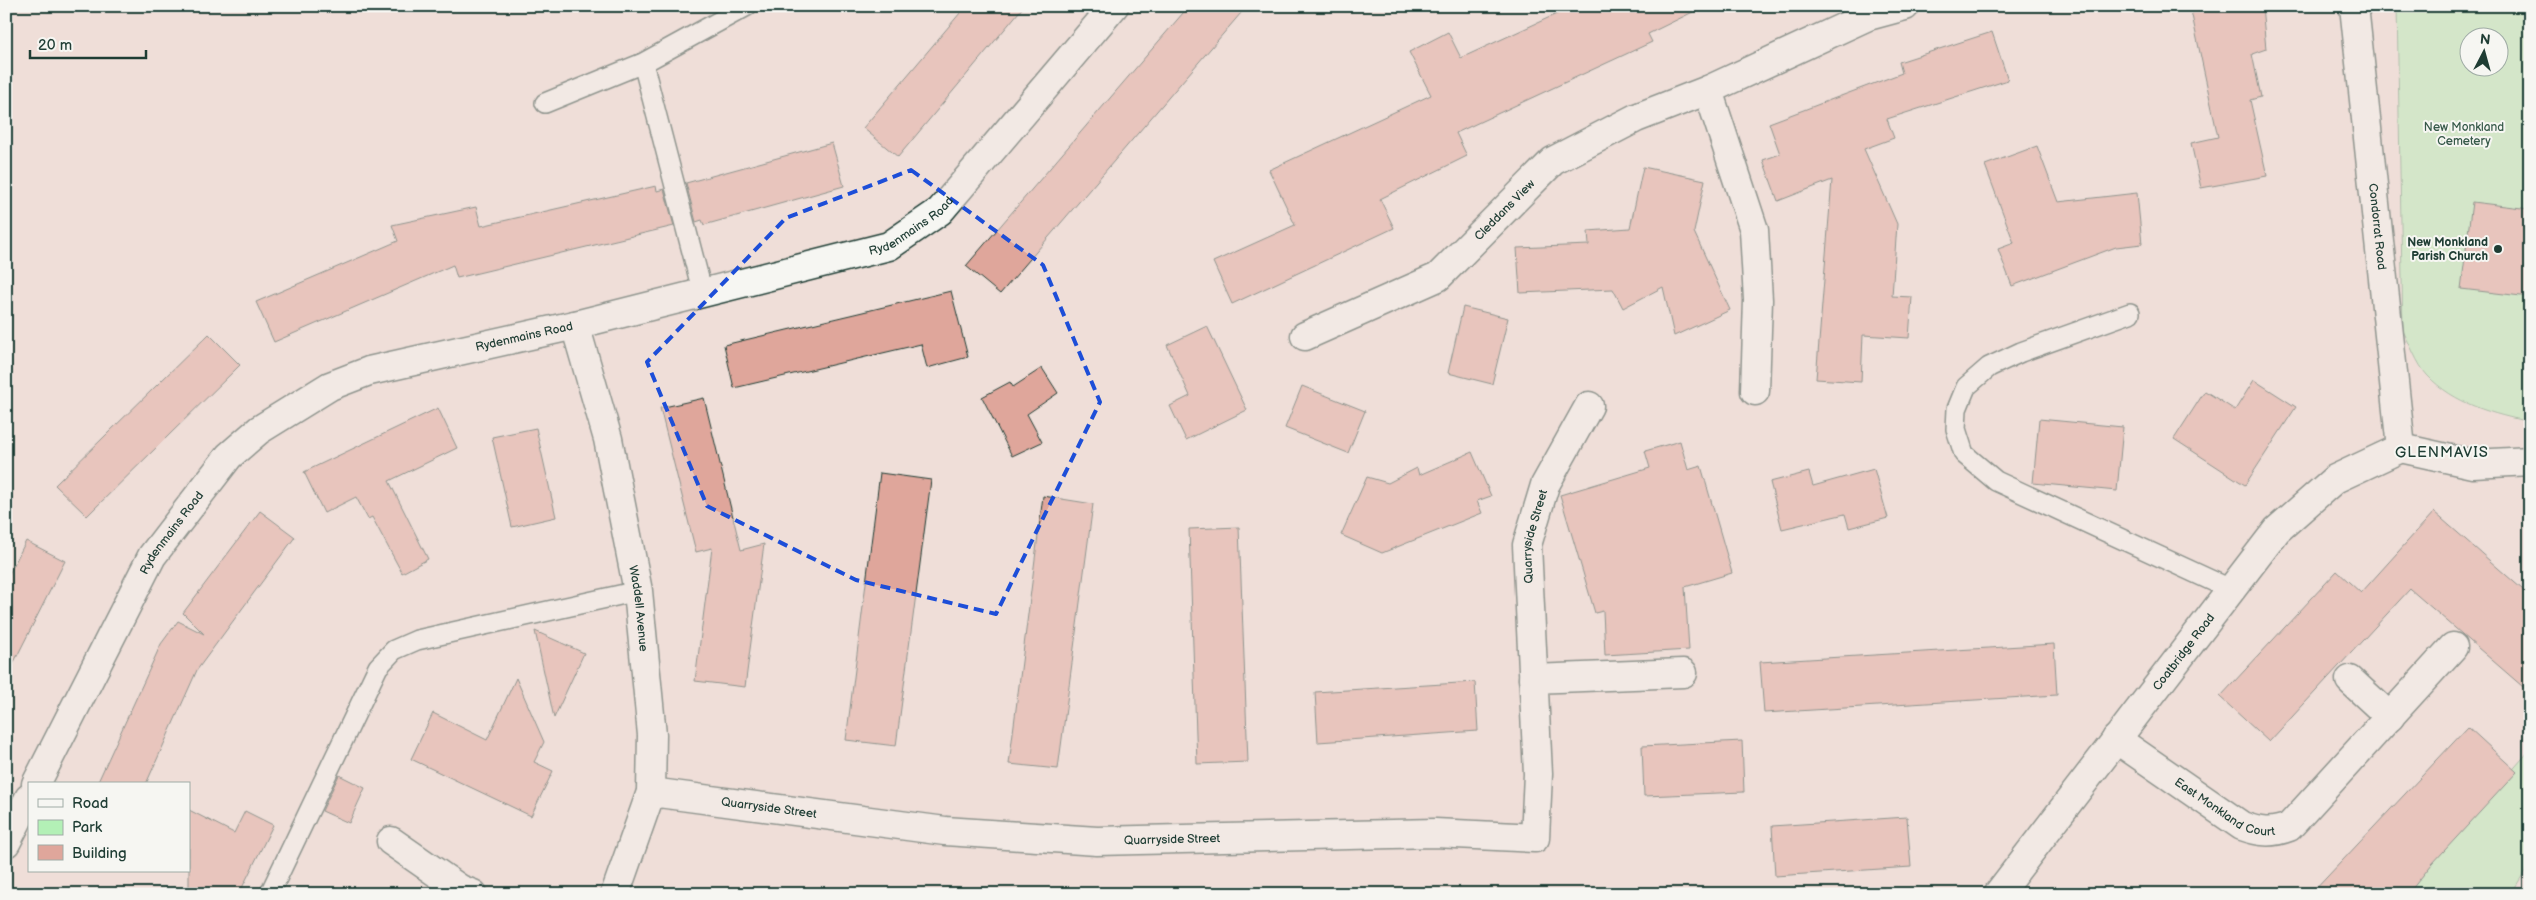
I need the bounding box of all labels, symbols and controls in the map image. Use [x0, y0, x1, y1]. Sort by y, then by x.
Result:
scale bar [30, 28, 146, 60]
north arrow [2458, 28, 2508, 78]
text: N [2479, 31, 2491, 49]
text: 20 m [38, 36, 72, 55]
park label: New Monkland Cemetery [2424, 120, 2504, 149]
street label: Cleddans View [1471, 177, 1538, 244]
street label: Condorrat Road [2365, 183, 2389, 271]
street label: Rydenmains Road [867, 194, 957, 259]
place label: New Monkland Parish Church [2407, 235, 2488, 264]
marker: New Monkland Parish Church [2492, 243, 2504, 255]
street label: Rydenmains Road [474, 319, 574, 355]
district label: GLENMAVIS [2395, 443, 2489, 462]
street label: Quarryside Street [1520, 487, 1551, 584]
street label: Rydenmains Road [137, 488, 207, 577]
street label: Waddell Avenue [625, 564, 651, 652]
street label: Coatbridge Road [2150, 611, 2218, 694]
street label: East Monkland Court [2172, 775, 2276, 840]
legend [28, 782, 190, 872]
text: Road [72, 794, 108, 813]
street label: Quarryside Street [720, 794, 818, 822]
text: Park [72, 818, 103, 837]
street label: Quarryside Street [1124, 831, 1221, 848]
text: Building [72, 844, 127, 863]

